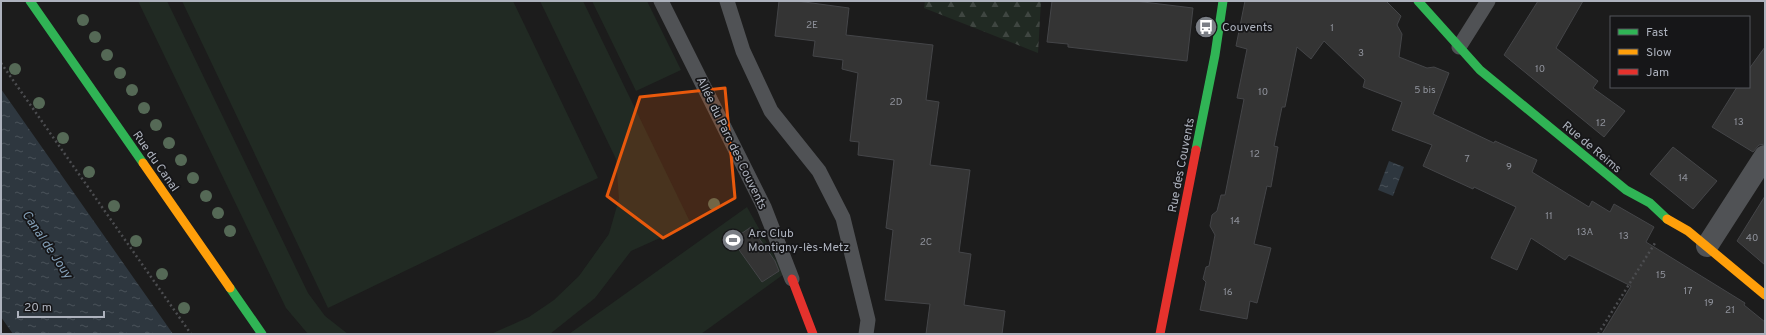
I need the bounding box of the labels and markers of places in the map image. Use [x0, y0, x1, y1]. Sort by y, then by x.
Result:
bus stop icon: Couvents [1193, 14, 1219, 40]
place label: Couvents [1222, 20, 1273, 36]
place label: Arc Club Montigny-lès-Metz [748, 226, 849, 256]
sports icon: Arc Club Montigny-lès-Metz [720, 227, 746, 253]

